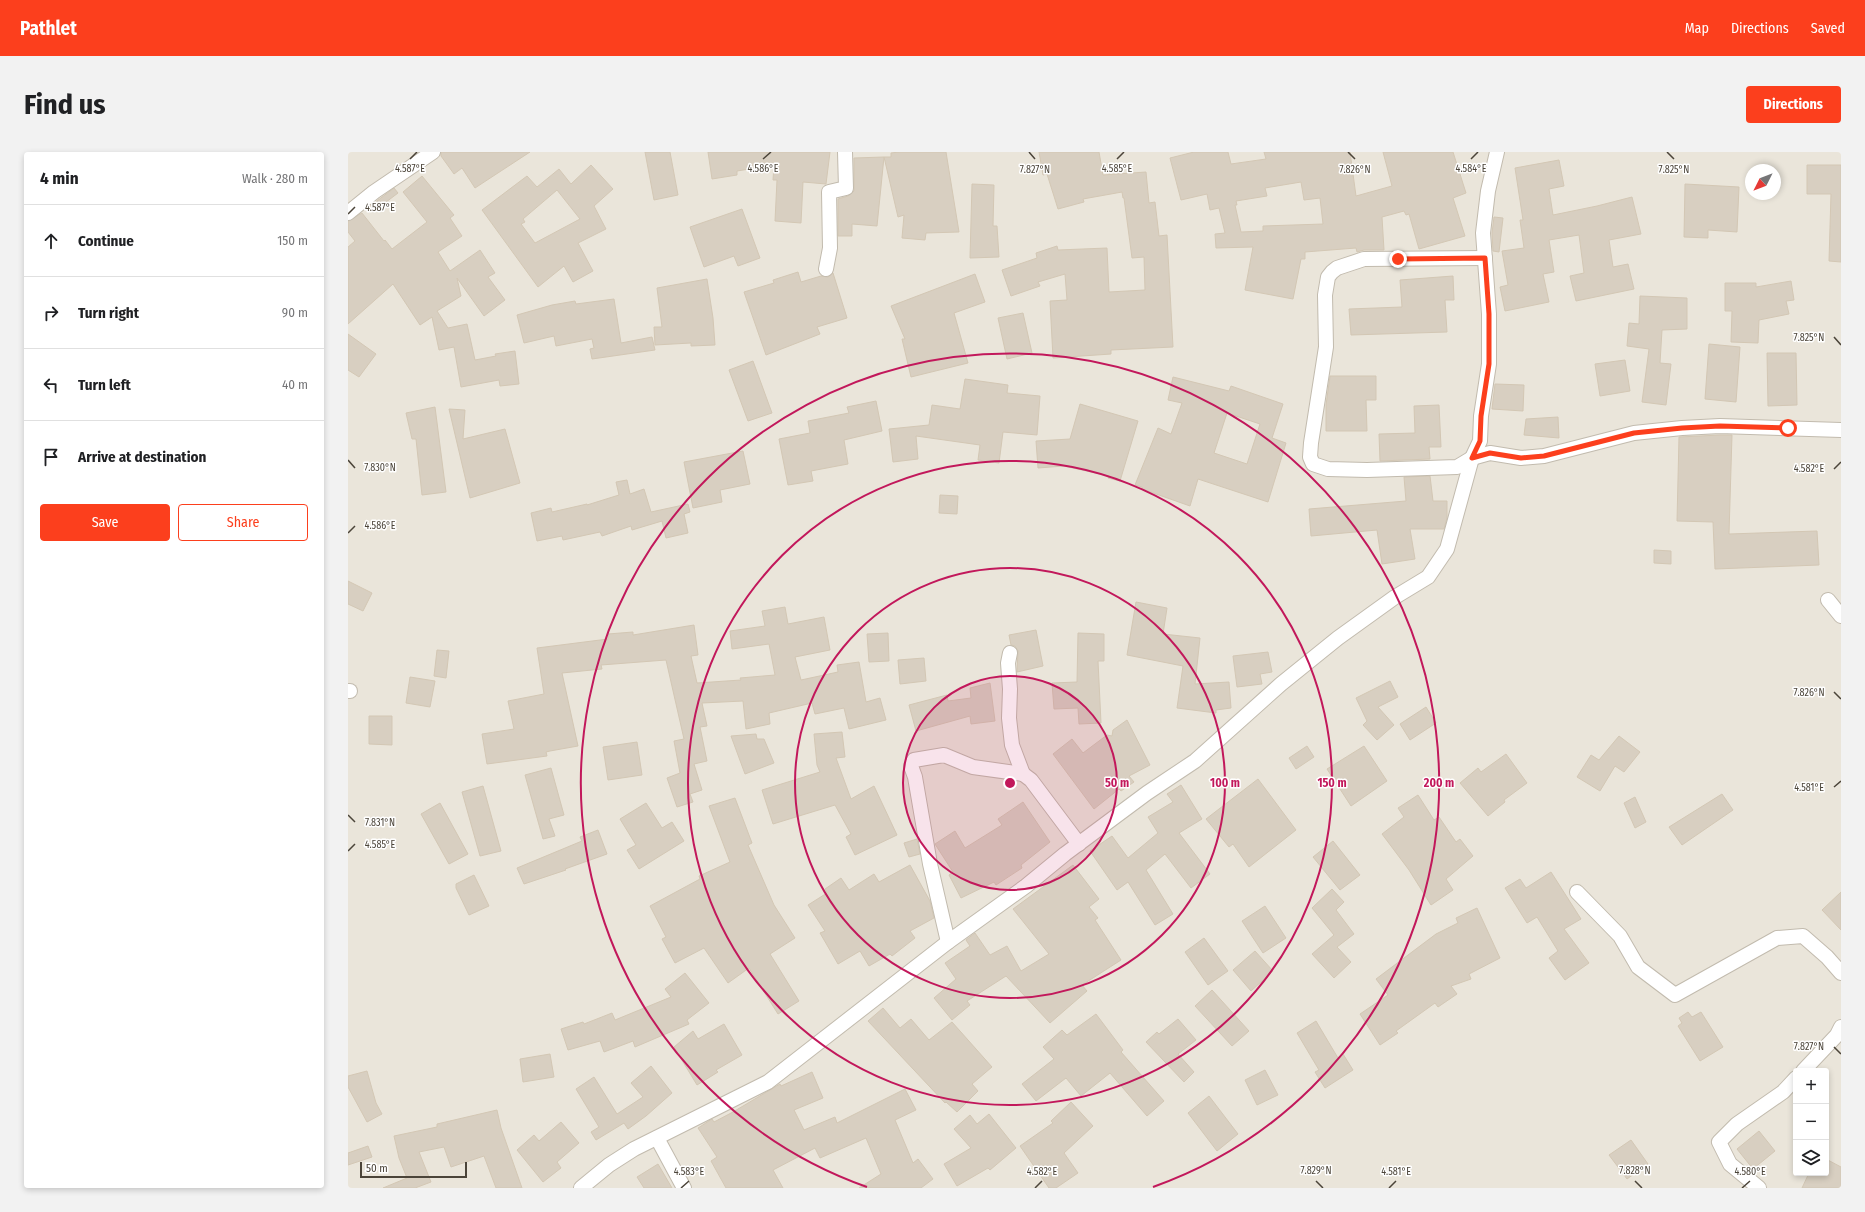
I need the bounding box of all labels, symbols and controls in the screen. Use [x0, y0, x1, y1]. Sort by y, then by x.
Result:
text: Pathlet [20, 17, 77, 40]
text: Map [1685, 20, 1709, 37]
text: Directions [1731, 20, 1789, 37]
text: Saved [1811, 20, 1845, 37]
button: Directions [1746, 86, 1841, 123]
text: Find us [24, 88, 106, 121]
text: 4.587°E [395, 163, 425, 175]
text: 4.586°E [748, 163, 779, 175]
text: 4.585°E [1102, 163, 1133, 175]
text: 4.584°E [1456, 163, 1487, 175]
text: 7.827°N [1020, 164, 1050, 176]
text: 7.826°N [1339, 164, 1371, 176]
text: 7.825°N [1659, 164, 1689, 176]
north arrow [1745, 164, 1781, 200]
text: 4 min [40, 168, 79, 189]
text: Walk · 280 m [242, 171, 308, 186]
text: 4.587°E [365, 202, 395, 214]
icon: ahead [40, 230, 62, 252]
text: Continue [78, 232, 134, 250]
text: 150 m [277, 233, 308, 248]
route end [1389, 250, 1407, 268]
icon: right [40, 302, 62, 324]
text: Turn right [78, 304, 139, 322]
text: 90 m [282, 305, 308, 320]
text: 7.825°N [1794, 332, 1824, 344]
icon: left [40, 374, 62, 396]
text: Turn left [78, 376, 131, 394]
text: 40 m [282, 377, 308, 392]
route start [1779, 419, 1797, 437]
icon: arrive [40, 446, 62, 468]
text: Arrive at destination [78, 448, 206, 466]
text: 7.830°N [364, 462, 396, 474]
text: 4.582°E [1794, 463, 1824, 475]
button: Save [40, 504, 170, 541]
button: Share [178, 504, 308, 541]
text: 4.586°E [365, 520, 396, 532]
text: 7.826°N [1793, 687, 1825, 699]
centre of rings [1003, 776, 1017, 790]
text: 50 m [1105, 776, 1129, 790]
text: 100 m [1210, 776, 1240, 790]
text: 150 m [1317, 776, 1347, 790]
text: 200 m [1423, 776, 1454, 790]
text: 4.581°E [1794, 782, 1824, 794]
text: 7.831°N [365, 817, 395, 829]
text: 4.585°E [365, 839, 396, 851]
text: 7.827°N [1794, 1041, 1824, 1053]
map controls [1793, 1068, 1829, 1176]
button: + [1793, 1068, 1829, 1104]
button: − [1793, 1104, 1829, 1140]
button: layers [1793, 1140, 1829, 1176]
scale bar [360, 1160, 467, 1179]
text: 50 m [366, 1162, 388, 1175]
text: 7.829°N [1300, 1165, 1332, 1177]
text: 7.828°N [1619, 1165, 1651, 1177]
text: 4.583°E [674, 1166, 705, 1178]
text: 4.582°E [1027, 1166, 1057, 1178]
text: 4.581°E [1381, 1166, 1411, 1178]
text: 4.580°E [1734, 1166, 1766, 1178]

